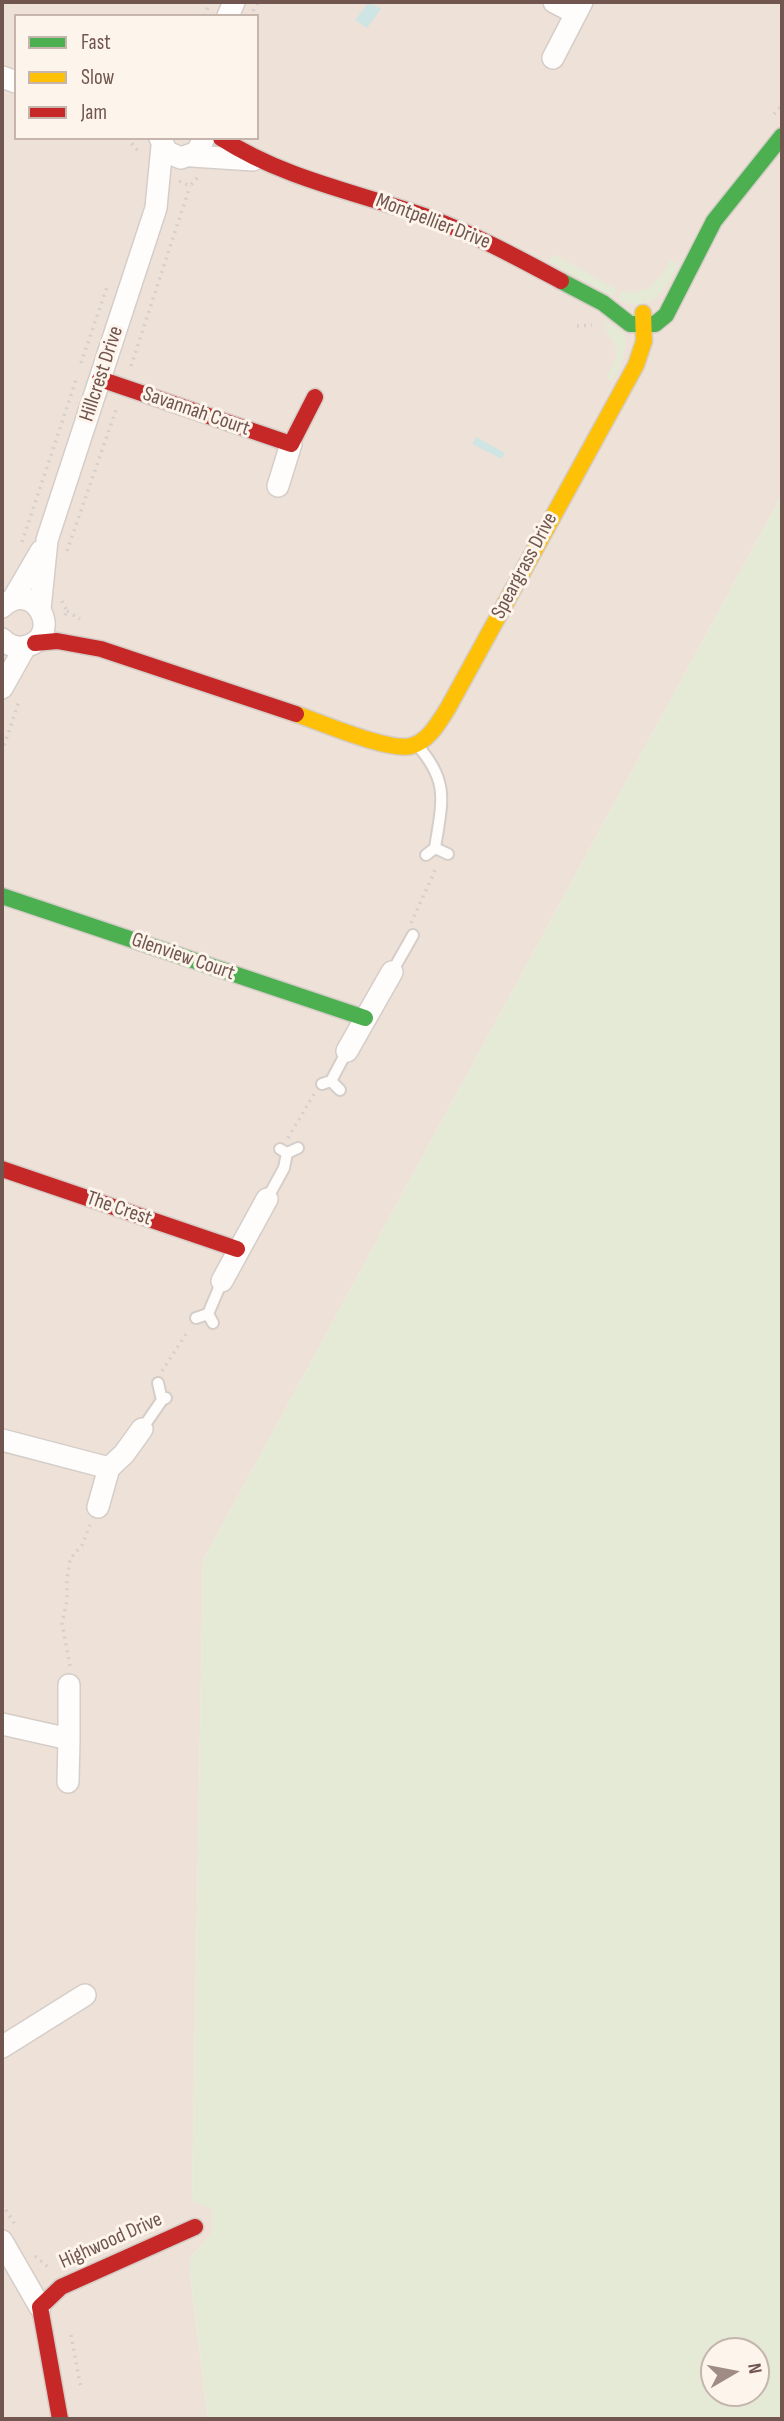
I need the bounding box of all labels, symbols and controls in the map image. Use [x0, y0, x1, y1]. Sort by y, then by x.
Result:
legend [14, 14, 259, 140]
text: Fast [81, 30, 111, 55]
text: Slow [81, 65, 114, 90]
text: Jam [81, 100, 107, 125]
street label: Montpellier Drive [372, 189, 494, 255]
street label: Hillcrest Drive [75, 323, 129, 425]
street label: Savannah Court [139, 382, 253, 442]
street label: Speargrass Drive [486, 509, 564, 623]
street label: Glenview Court [128, 928, 238, 986]
street label: The Crest [83, 1186, 155, 1232]
street label: Highwood Drive [56, 2207, 166, 2275]
north arrow [700, 2337, 770, 2407]
text: N [742, 2362, 766, 2376]

